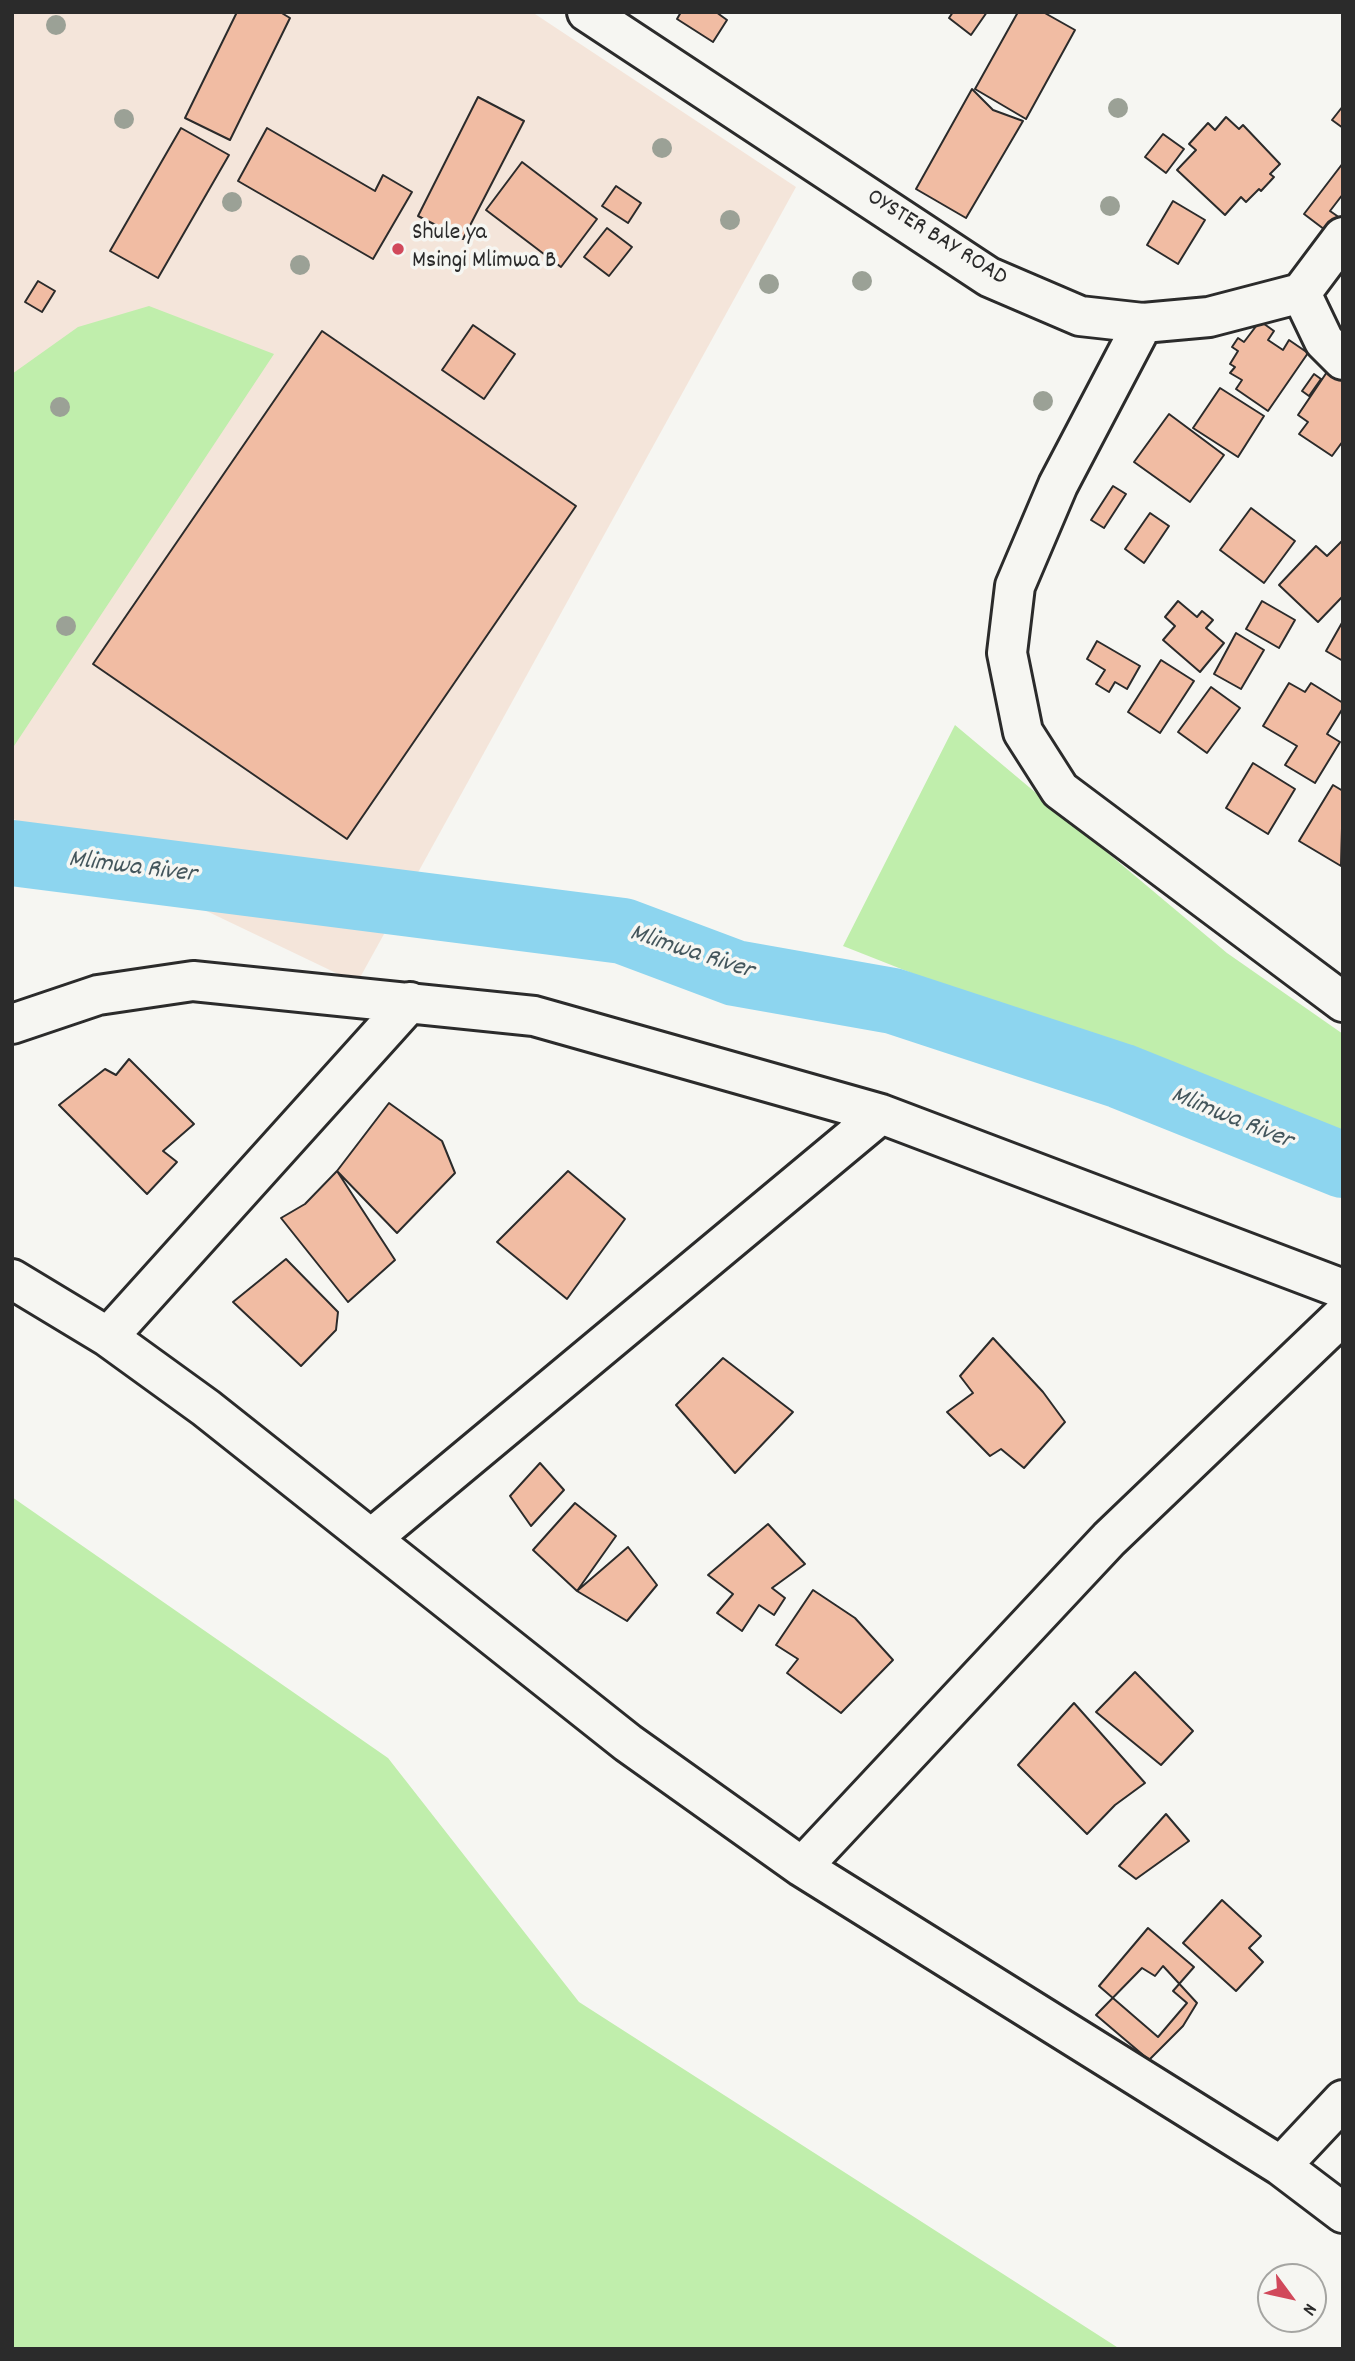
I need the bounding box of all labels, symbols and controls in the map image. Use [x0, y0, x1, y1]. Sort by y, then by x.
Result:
street label: OYSTER BAY ROAD [860, 184, 1012, 294]
place label: Shule ya Msingi Mlimwa B [412, 221, 556, 277]
marker: Shule ya Msingi Mlimwa B [390, 241, 406, 257]
water label: Mlimwa River [66, 846, 198, 892]
water label: Mlimwa River [625, 919, 757, 989]
water label: Mlimwa River [1166, 1082, 1296, 1158]
north arrow [1257, 2263, 1327, 2333]
text: N [1294, 2297, 1322, 2320]

